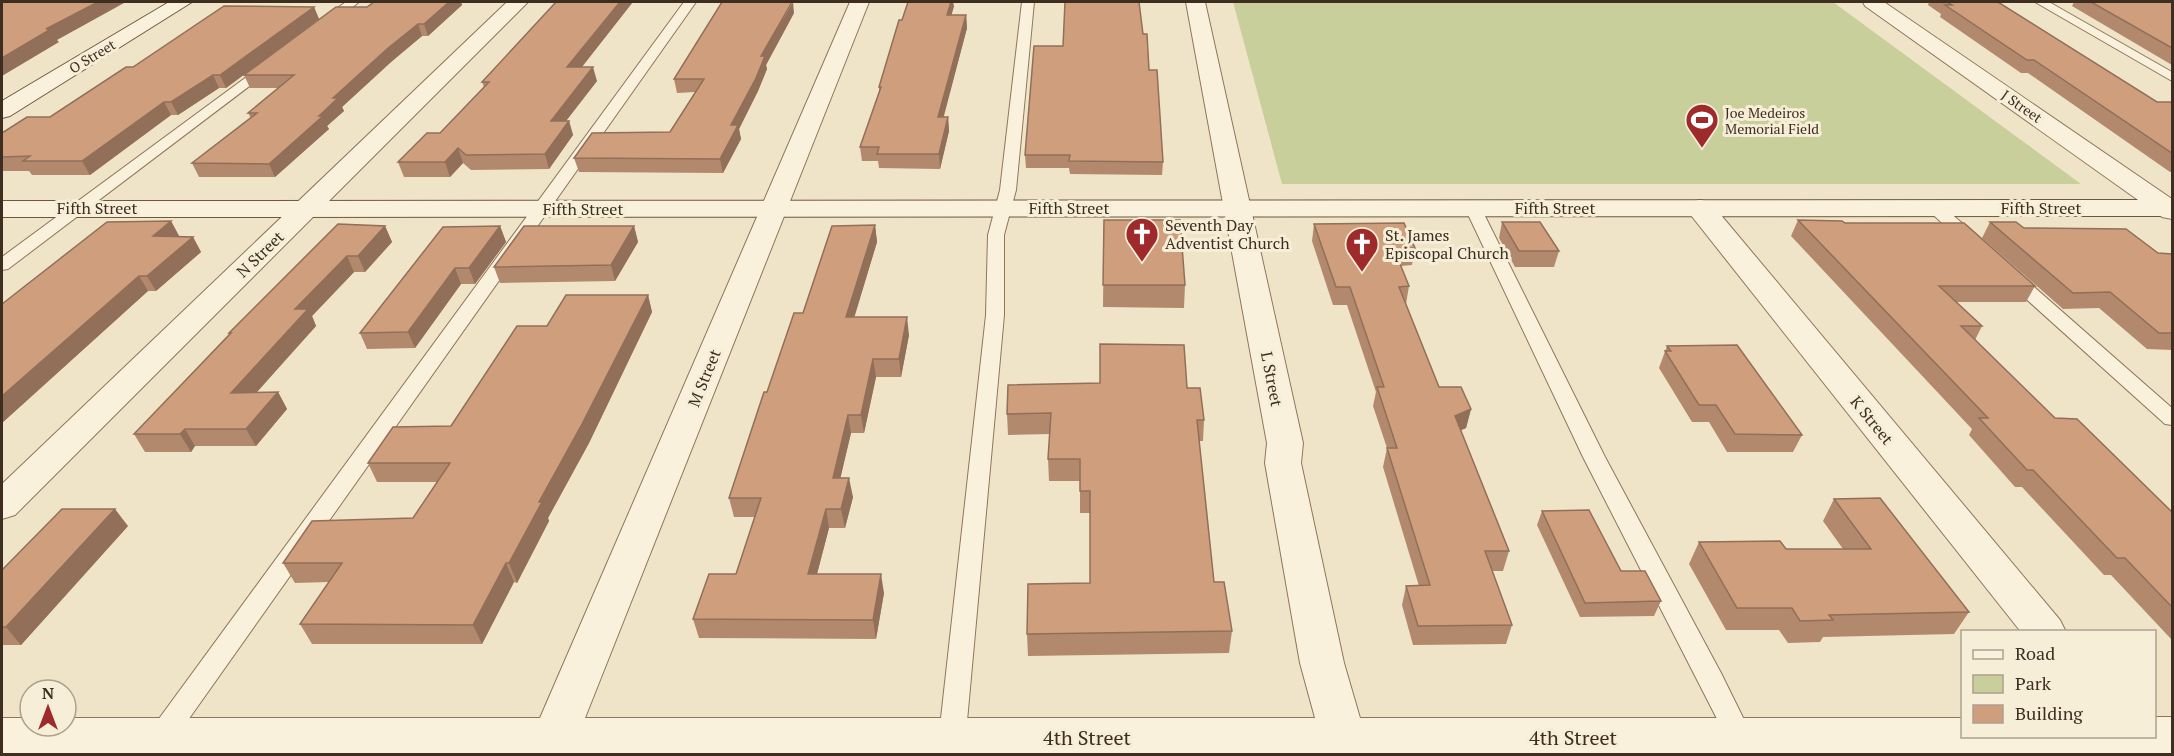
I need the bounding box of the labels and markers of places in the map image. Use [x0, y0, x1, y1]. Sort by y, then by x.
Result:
sports icon: Joe Medeiros Memorial Field [1684, 102, 1720, 149]
place label: Joe Medeiros Memorial Field [1725, 103, 1819, 138]
place label: Seventh Day Adventist Church [1165, 214, 1290, 254]
church icon: Seventh Day Adventist Church [1124, 216, 1160, 263]
place label: St. James Episcopal Church [1385, 224, 1509, 264]
church icon: St. James Episcopal Church [1344, 226, 1380, 273]

